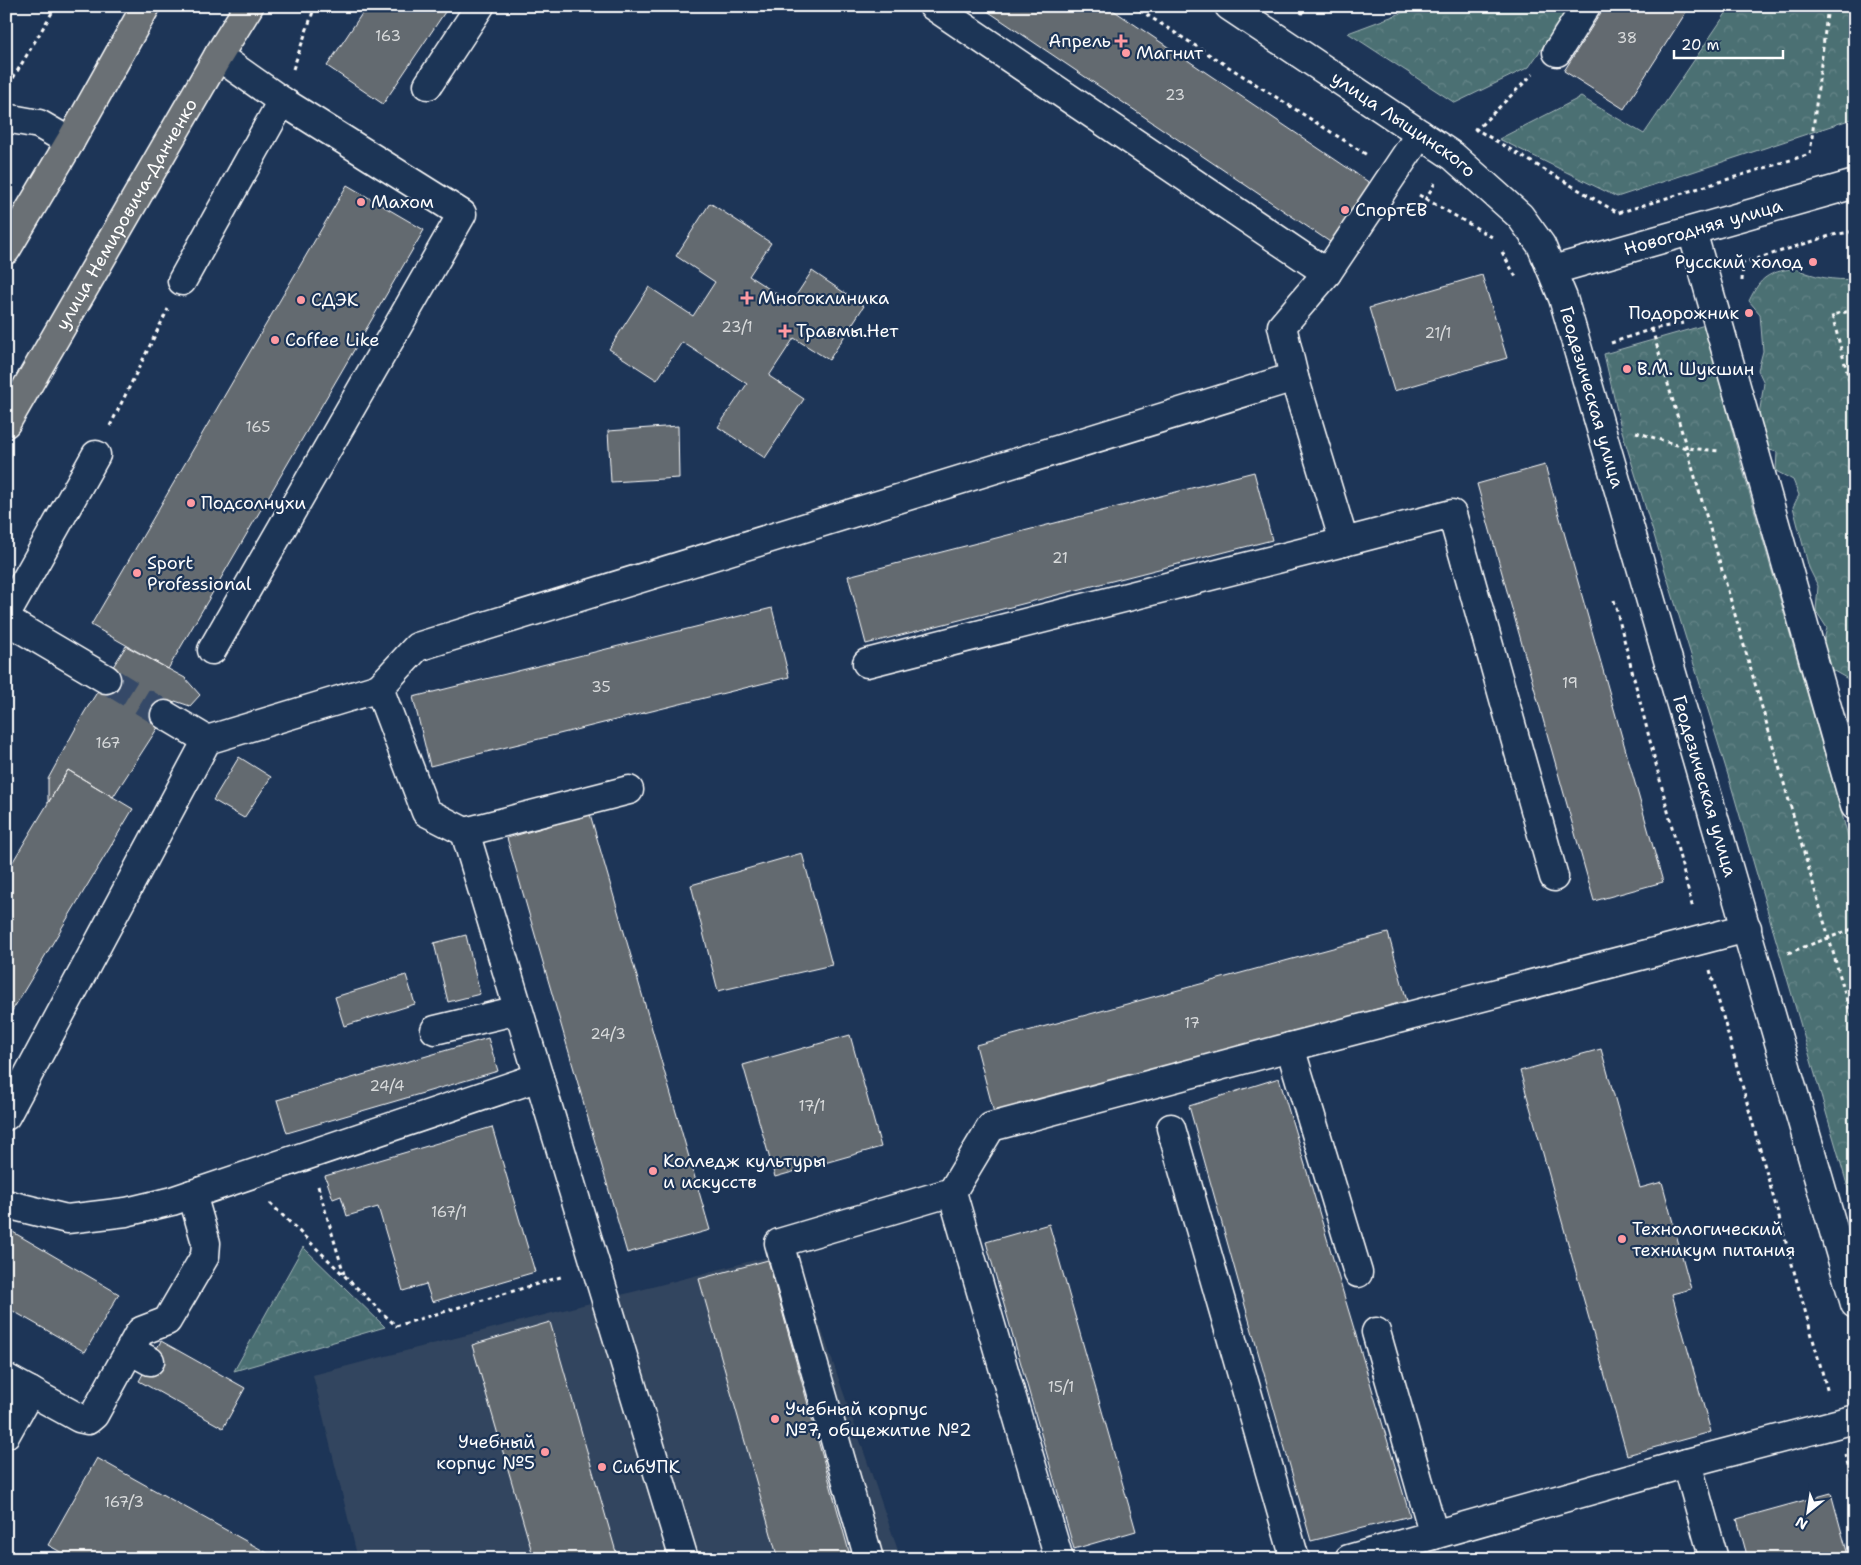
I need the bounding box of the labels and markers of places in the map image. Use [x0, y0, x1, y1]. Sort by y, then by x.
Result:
place label: Апрель [1048, 29, 1111, 53]
marker: Апрель [1115, 35, 1127, 47]
place label: Магнит [1136, 41, 1204, 65]
marker: Магнит [1120, 47, 1132, 59]
place label: Махом [371, 190, 434, 214]
marker: Махом [355, 196, 367, 208]
place label: СпортЕВ [1355, 198, 1427, 222]
marker: СпортЕВ [1339, 204, 1351, 216]
place label: Русский холод [1675, 250, 1804, 274]
marker: Русский холод [1807, 256, 1819, 268]
place label: Многоклиника [758, 286, 889, 310]
place label: СДЭК [311, 288, 359, 312]
marker: Многоклиника [740, 291, 754, 305]
marker: СДЭК [295, 294, 307, 306]
place label: Подорожник [1629, 301, 1739, 325]
marker: Подорожник [1743, 307, 1755, 319]
place label: Травмы.Нет [796, 319, 899, 343]
marker: Травмы.Нет [778, 324, 792, 338]
place label: Coffee Like [285, 328, 380, 352]
marker: Coffee Like [269, 334, 281, 346]
place label: В.М. Шукшин [1637, 357, 1754, 381]
marker: В.М. Шукшин [1621, 363, 1633, 375]
place label: Подсолнухи [201, 491, 306, 515]
marker: Подсолнухи [185, 497, 197, 509]
place label: Sport Professional [147, 551, 252, 596]
marker: Sport Professional [131, 567, 143, 579]
place label: Колледж культуры и искусств [663, 1149, 826, 1194]
marker: Колледж культуры и искусств [647, 1165, 659, 1177]
place label: Технологический техникум питания [1632, 1217, 1796, 1262]
marker: Технологический техникум питания [1616, 1233, 1628, 1245]
place label: Учебный корпус №7, общежитие №2 [785, 1397, 972, 1442]
marker: Учебный корпус №7, общежитие №2 [769, 1413, 781, 1425]
place label: Учебный корпус №5 [436, 1430, 535, 1475]
marker: Учебный корпус №5 [539, 1446, 551, 1458]
place label: СибУПК [612, 1455, 681, 1479]
marker: СибУПК [596, 1461, 608, 1473]

